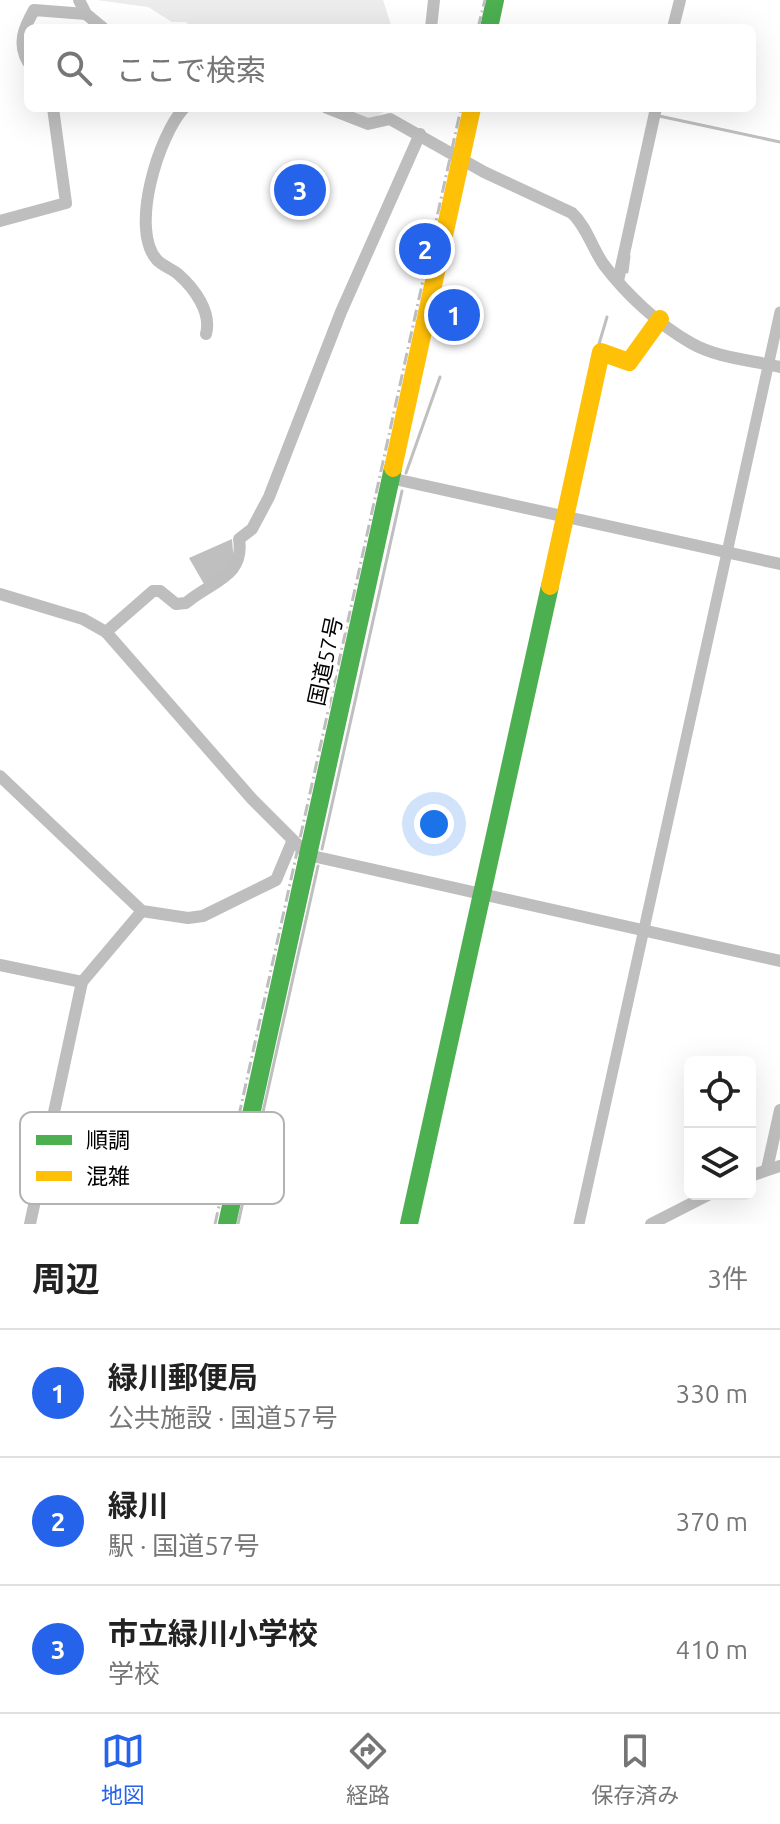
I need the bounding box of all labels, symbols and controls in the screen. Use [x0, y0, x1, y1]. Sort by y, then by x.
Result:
search box [24, 24, 756, 112]
icon: search [52, 46, 96, 90]
text: ここで検索 [116, 53, 266, 87]
pin: 3 [274, 160, 326, 220]
pin: 2 [399, 219, 451, 279]
pin: 1 [428, 285, 480, 345]
street label: 国道57号 [303, 614, 346, 708]
your location [414, 804, 454, 844]
map controls [684, 1056, 756, 1200]
button: locate [684, 1056, 756, 1128]
legend [20, 1112, 284, 1204]
text: 順調 [86, 1127, 130, 1152]
button: layers [684, 1128, 756, 1200]
text: 混雑 [86, 1163, 130, 1188]
text: 周辺 [32, 1259, 100, 1297]
text: 3件 [707, 1264, 748, 1293]
text: 緑川郵便局 [108, 1360, 258, 1394]
text: 1 [51, 1379, 65, 1408]
text: 330 m [676, 1379, 748, 1408]
text: 公共施設 · 国道57号 [108, 1403, 338, 1432]
text: 緑川 [108, 1488, 168, 1522]
text: 2 [51, 1507, 65, 1536]
text: 370 m [676, 1507, 748, 1536]
text: 駅 · 国道57号 [108, 1531, 260, 1560]
text: 市立緑川小学校 [108, 1616, 318, 1650]
text: 3 [51, 1635, 65, 1664]
text: 410 m [676, 1635, 748, 1664]
text: 学校 [108, 1659, 160, 1688]
tab: 地図 [101, 1729, 145, 1809]
tab: 経路 [346, 1729, 390, 1809]
tab: 保存済み [591, 1729, 679, 1809]

